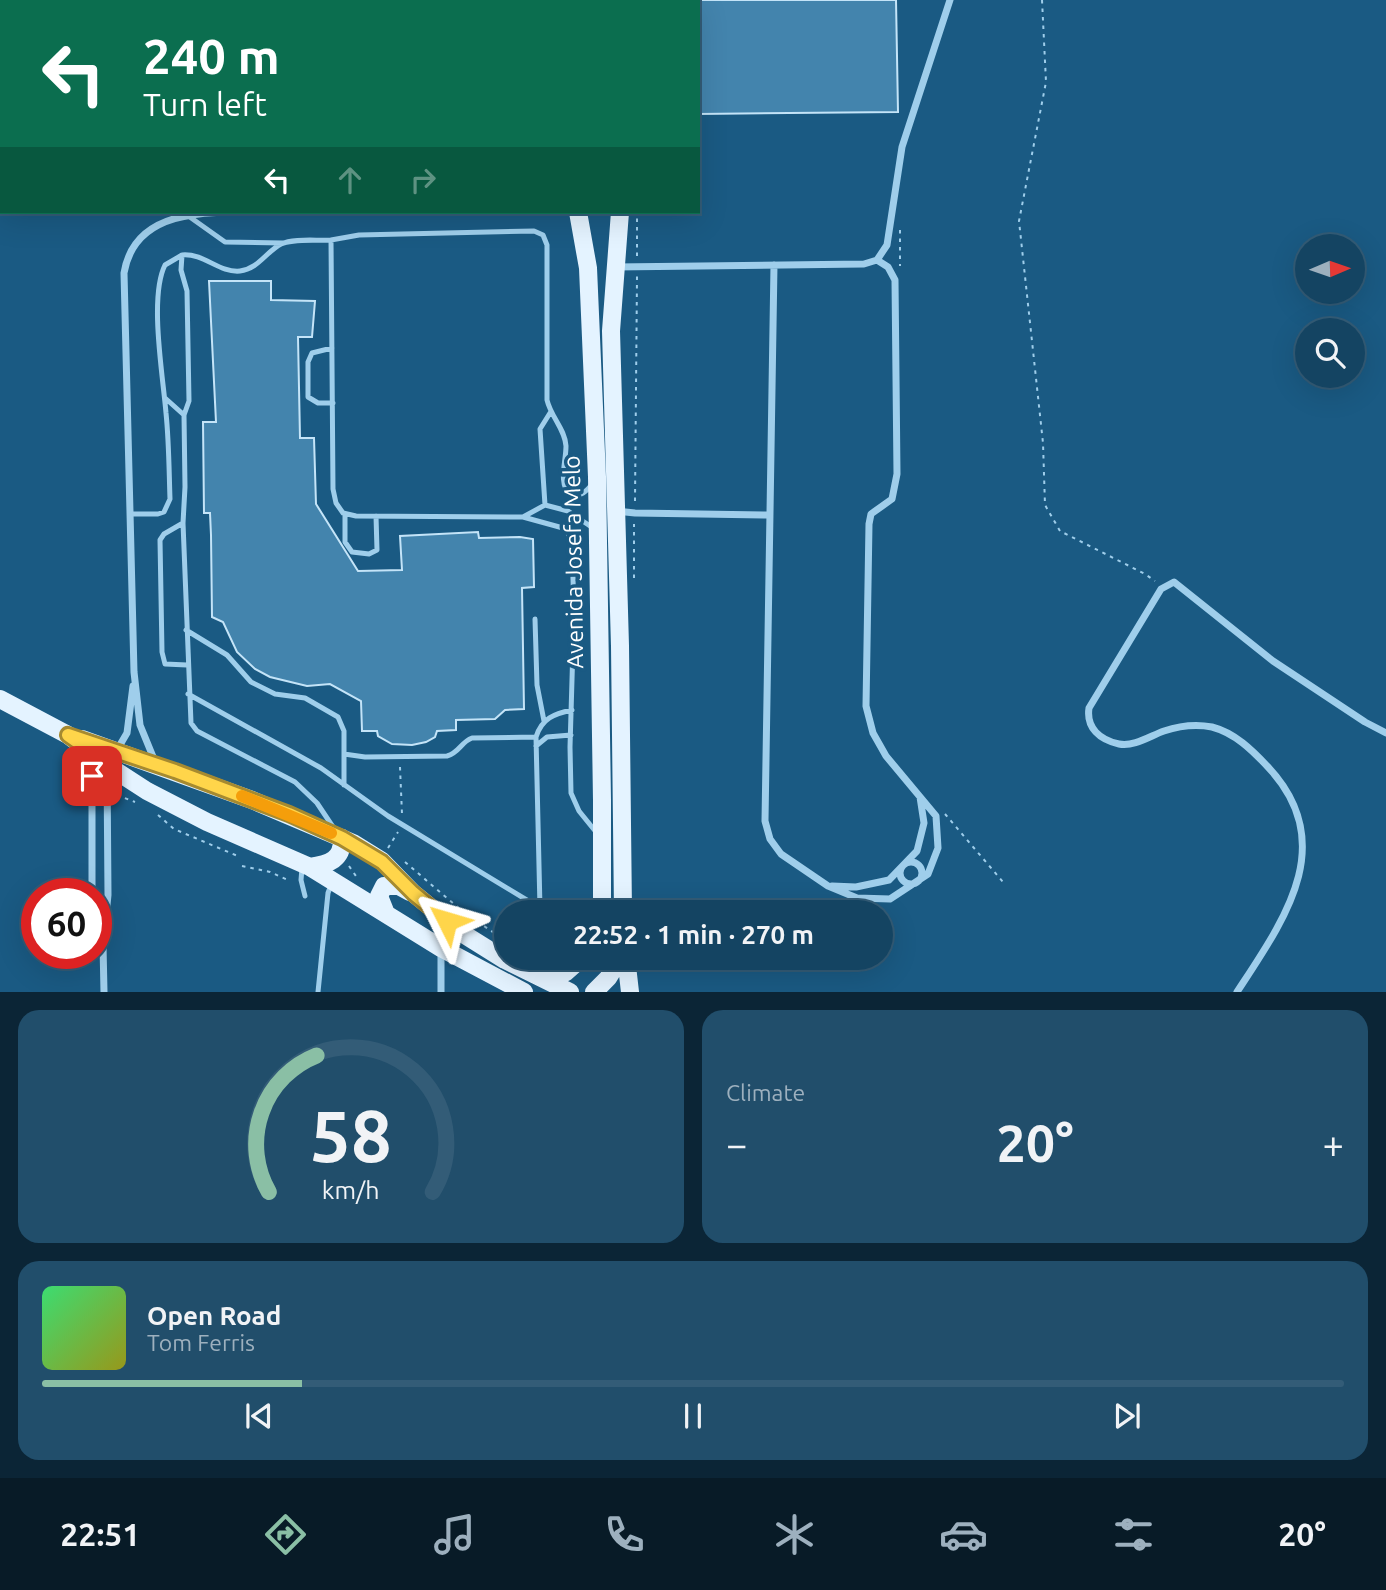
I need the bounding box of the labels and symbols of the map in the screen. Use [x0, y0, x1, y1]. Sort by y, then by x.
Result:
north arrow [1295, 234, 1365, 304]
street label: Avenida Josefa Melo [559, 455, 587, 669]
pin [62, 746, 122, 806]
speed limit sign: 60 [21, 878, 112, 969]
position arrow [410, 884, 484, 958]

